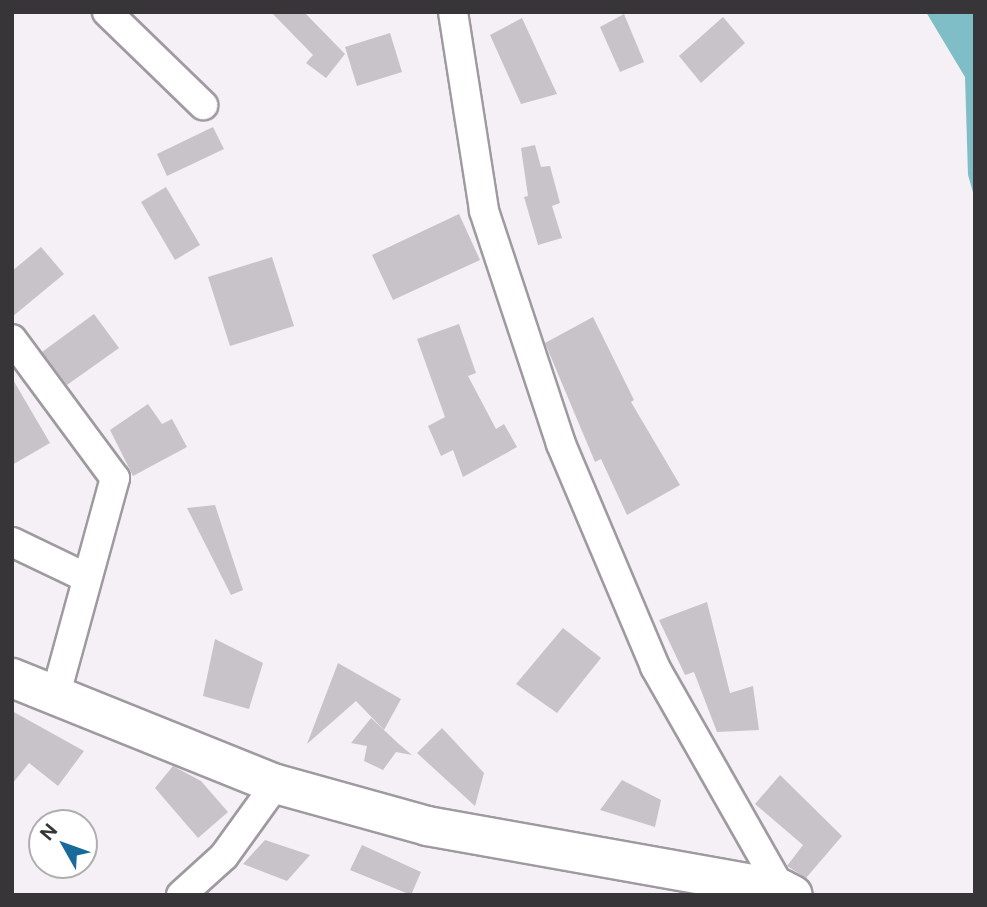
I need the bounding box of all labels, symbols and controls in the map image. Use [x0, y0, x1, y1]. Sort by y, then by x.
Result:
north arrow [28, 809, 98, 879]
text: N [35, 819, 62, 845]

